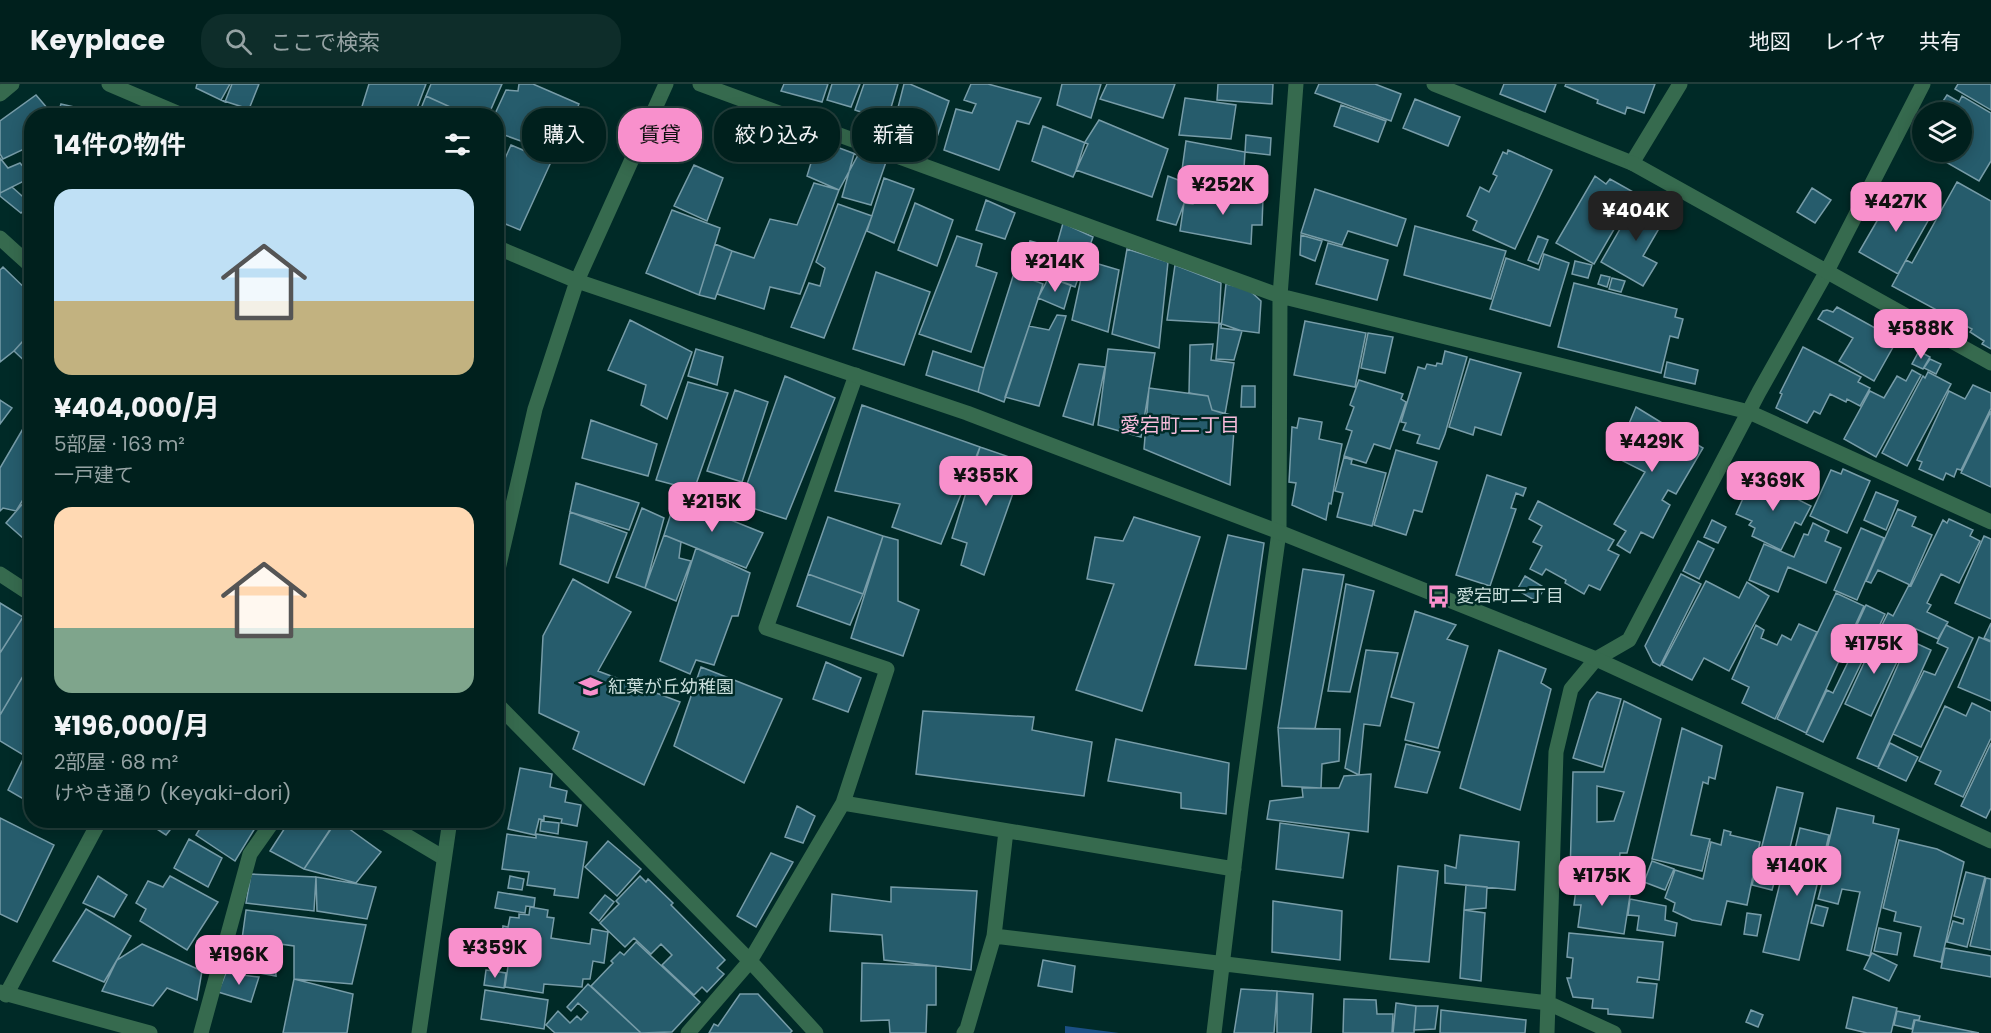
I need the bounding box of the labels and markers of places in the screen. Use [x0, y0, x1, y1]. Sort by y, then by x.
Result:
pin: ¥252K [1181, 165, 1265, 216]
pin: ¥427K [1854, 182, 1938, 233]
pin: ¥404K [1594, 191, 1678, 242]
pin: ¥214K [1013, 242, 1097, 293]
pin: ¥588K [1879, 309, 1963, 360]
pin: ¥429K [1610, 422, 1694, 473]
pin: ¥355K [944, 456, 1028, 507]
pin: ¥369K [1731, 461, 1815, 512]
pin: ¥215K [670, 482, 754, 533]
bus stop icon: 愛宕町二丁目 [1425, 583, 1451, 609]
place label: 愛宕町二丁目 [1456, 583, 1564, 608]
pin: ¥175K [1832, 624, 1916, 675]
school or university icon: 紅葉が丘幼稚園 [577, 674, 603, 700]
place label: 紅葉が丘幼稚園 [608, 674, 734, 699]
pin: ¥140K [1755, 846, 1839, 897]
pin: ¥175K [1560, 856, 1644, 907]
pin: ¥359K [453, 928, 537, 979]
pin: ¥196K [197, 935, 281, 986]

